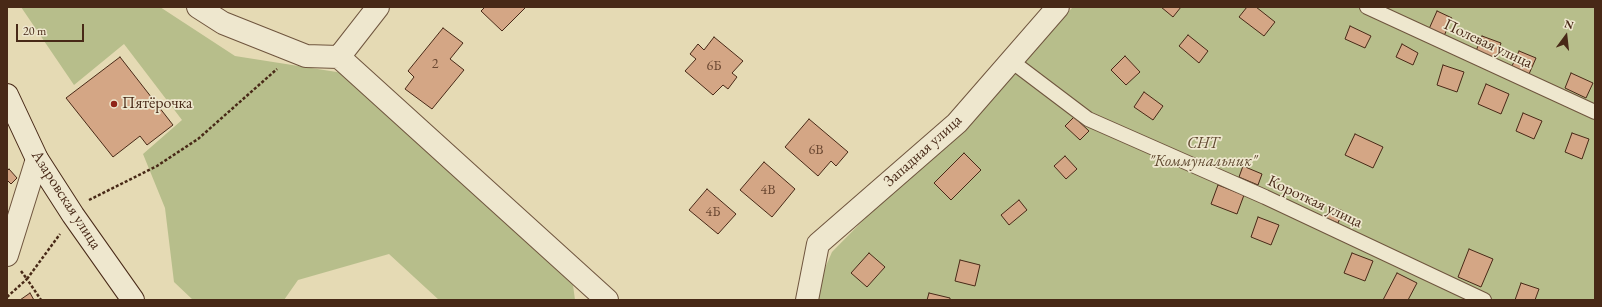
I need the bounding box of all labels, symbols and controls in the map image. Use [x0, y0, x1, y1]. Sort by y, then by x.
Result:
street label: Полевая улица [1441, 15, 1535, 73]
scale bar [18, 16, 86, 42]
north arrow [1546, 16, 1586, 56]
text: N [1563, 16, 1575, 32]
text: 20 m [23, 23, 46, 39]
house number: 2 [432, 56, 438, 72]
house number: 6Б [707, 58, 721, 74]
place label: Пятёрочка [122, 94, 192, 114]
marker: Пятёрочка [109, 99, 119, 109]
street label: Западная улица [880, 111, 966, 191]
park label: СНТ "Коммунальник" [1149, 134, 1257, 172]
house number: 6В [809, 142, 823, 158]
street label: Азаровская улица [27, 147, 105, 253]
street label: Короткая улица [1265, 172, 1365, 232]
house number: 4В [761, 182, 775, 198]
house number: 4Б [706, 204, 720, 220]

